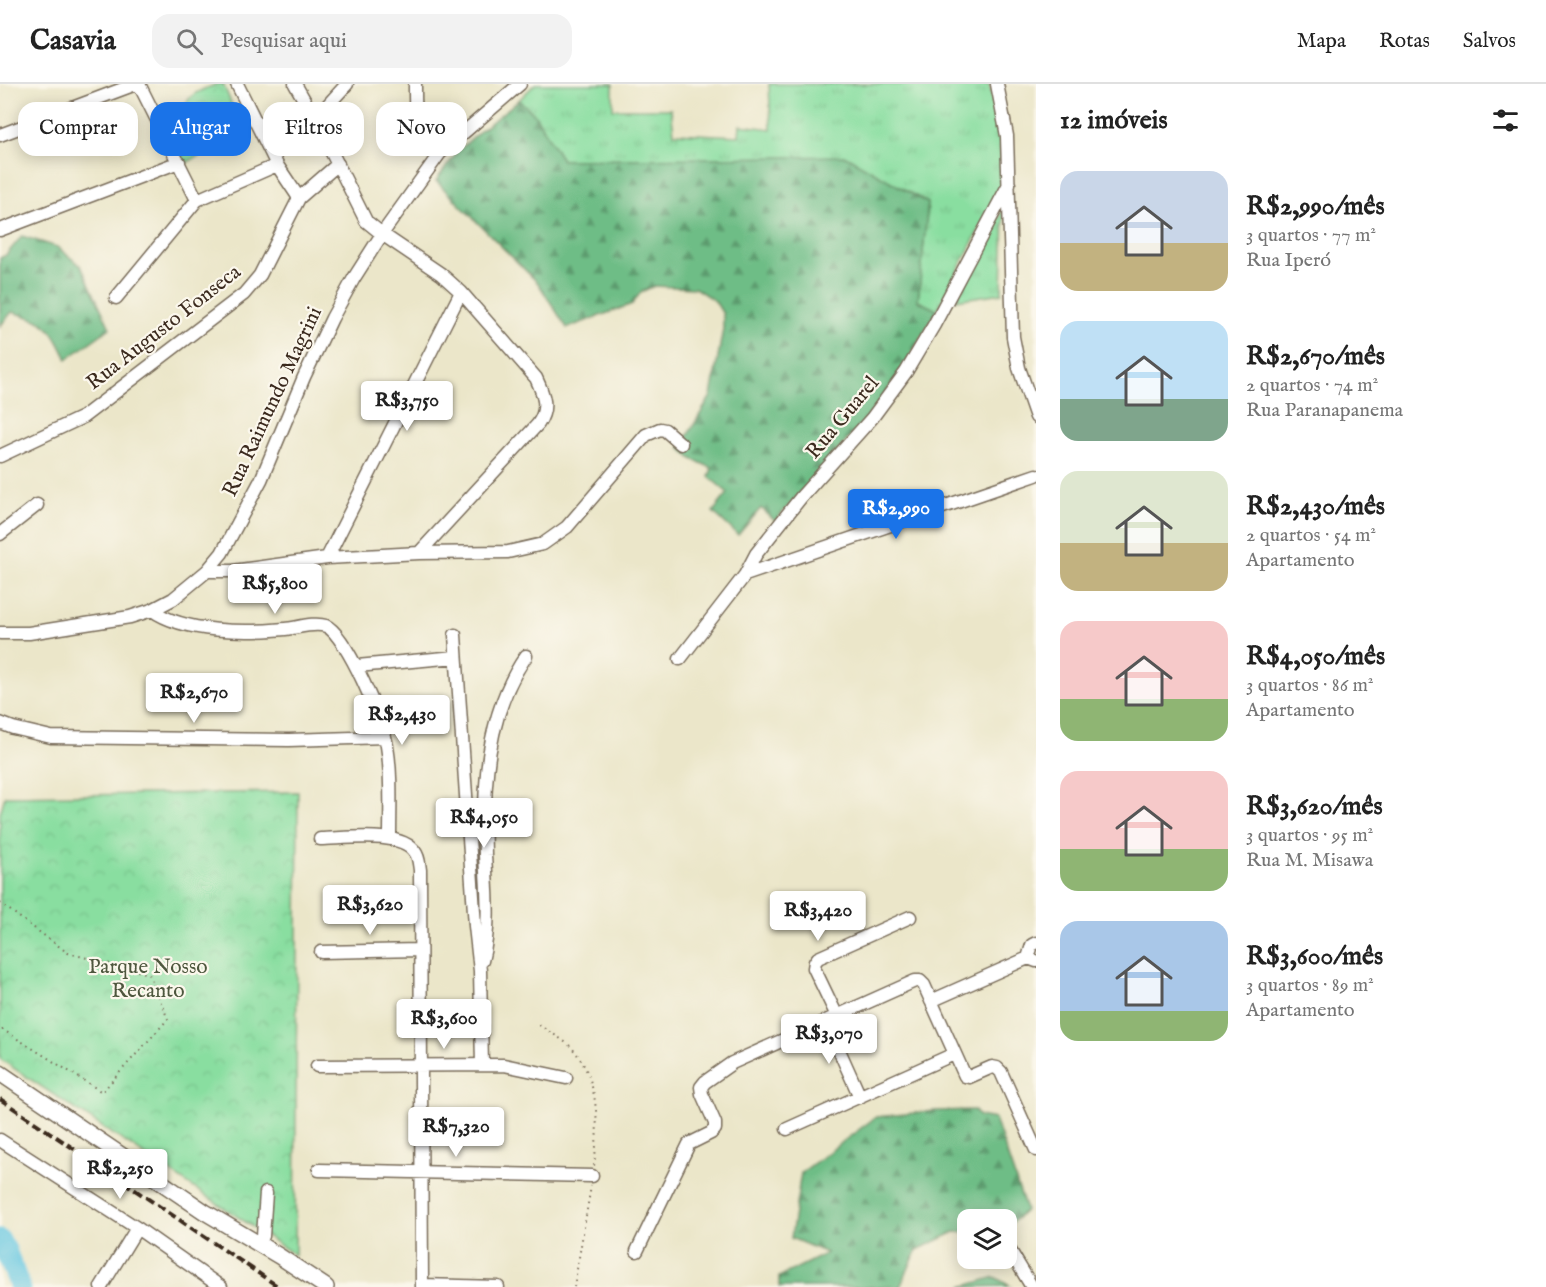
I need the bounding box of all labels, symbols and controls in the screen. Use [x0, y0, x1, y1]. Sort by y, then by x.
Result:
search box [152, 14, 572, 68]
text: Casavia [30, 24, 116, 59]
icon: search [173, 25, 206, 58]
text: Pesquisar aqui [221, 27, 347, 55]
text: Mapa [1297, 28, 1346, 55]
text: Rotas [1379, 28, 1430, 55]
text: Salvos [1463, 28, 1516, 55]
chip: Comprar [18, 102, 138, 156]
chip: Alugar [150, 102, 251, 156]
chip: Filtros [263, 102, 364, 156]
chip: Novo [376, 102, 467, 156]
text: 12 imóveis [1060, 104, 1168, 137]
icon: filters [1489, 104, 1522, 137]
text: R$2,990/mês [1246, 190, 1385, 223]
icon: home [1108, 195, 1180, 267]
text: 3 quartos · 77 m² [1246, 223, 1376, 248]
text: Rua Iperó [1246, 248, 1331, 273]
street label: Rua Augusto Fonseca [81, 259, 247, 397]
street label: Rua Raimundo Magrini [217, 303, 329, 501]
text: R$2,670/mês [1246, 340, 1385, 373]
icon: home [1108, 345, 1180, 417]
street label: Rua Guarel [800, 371, 886, 465]
text: 2 quartos · 74 m² [1246, 373, 1378, 398]
pin: R$3,750 [352, 381, 462, 432]
text: R$3,750 [375, 388, 439, 413]
text: Rua Paranapanema [1246, 398, 1403, 423]
pin: R$2,990 [841, 489, 951, 540]
text: R$2,430/mês [1246, 490, 1385, 523]
icon: home [1108, 495, 1180, 567]
text: R$2,990 [862, 496, 930, 521]
text: 2 quartos · 54 m² [1246, 523, 1376, 548]
text: Apartamento [1246, 548, 1355, 573]
pin: R$5,800 [220, 564, 330, 615]
text: R$5,800 [242, 571, 308, 596]
text: R$4,050/mês [1246, 640, 1385, 673]
icon: home [1108, 645, 1180, 717]
pin: R$2,670 [139, 673, 249, 724]
text: 3 quartos · 86 m² [1246, 673, 1374, 698]
text: R$2,670 [160, 680, 228, 705]
pin: R$2,430 [347, 695, 457, 746]
text: Apartamento [1246, 698, 1355, 723]
text: R$2,430 [368, 702, 436, 727]
text: R$3,620/mês [1246, 790, 1383, 823]
icon: home [1108, 795, 1180, 867]
pin: R$4,050 [429, 798, 539, 849]
text: R$4,050 [450, 805, 518, 830]
text: 3 quartos · 95 m² [1246, 823, 1373, 848]
text: Rua M. Misawa [1246, 848, 1373, 873]
pin: R$3,620 [315, 885, 425, 936]
pin: R$3,420 [763, 891, 873, 942]
text: R$3,620 [337, 892, 403, 917]
text: R$3,420 [784, 898, 852, 923]
text: R$3,600/mês [1246, 940, 1383, 973]
icon: home [1108, 945, 1180, 1017]
park label: Parque Nosso Recanto [88, 954, 208, 1005]
text: 3 quartos · 89 m² [1246, 973, 1374, 998]
text: Apartamento [1246, 998, 1355, 1023]
pin: R$3,600 [389, 999, 499, 1050]
text: R$3,600 [410, 1006, 478, 1031]
pin: R$3,070 [774, 1014, 884, 1065]
text: R$3,070 [795, 1021, 863, 1046]
pin: R$7,320 [401, 1107, 511, 1158]
text: R$7,320 [422, 1114, 490, 1139]
pin: R$2,250 [65, 1149, 175, 1200]
text: R$2,250 [86, 1156, 154, 1181]
map controls [957, 1209, 1017, 1269]
button: layers [957, 1209, 1017, 1269]

